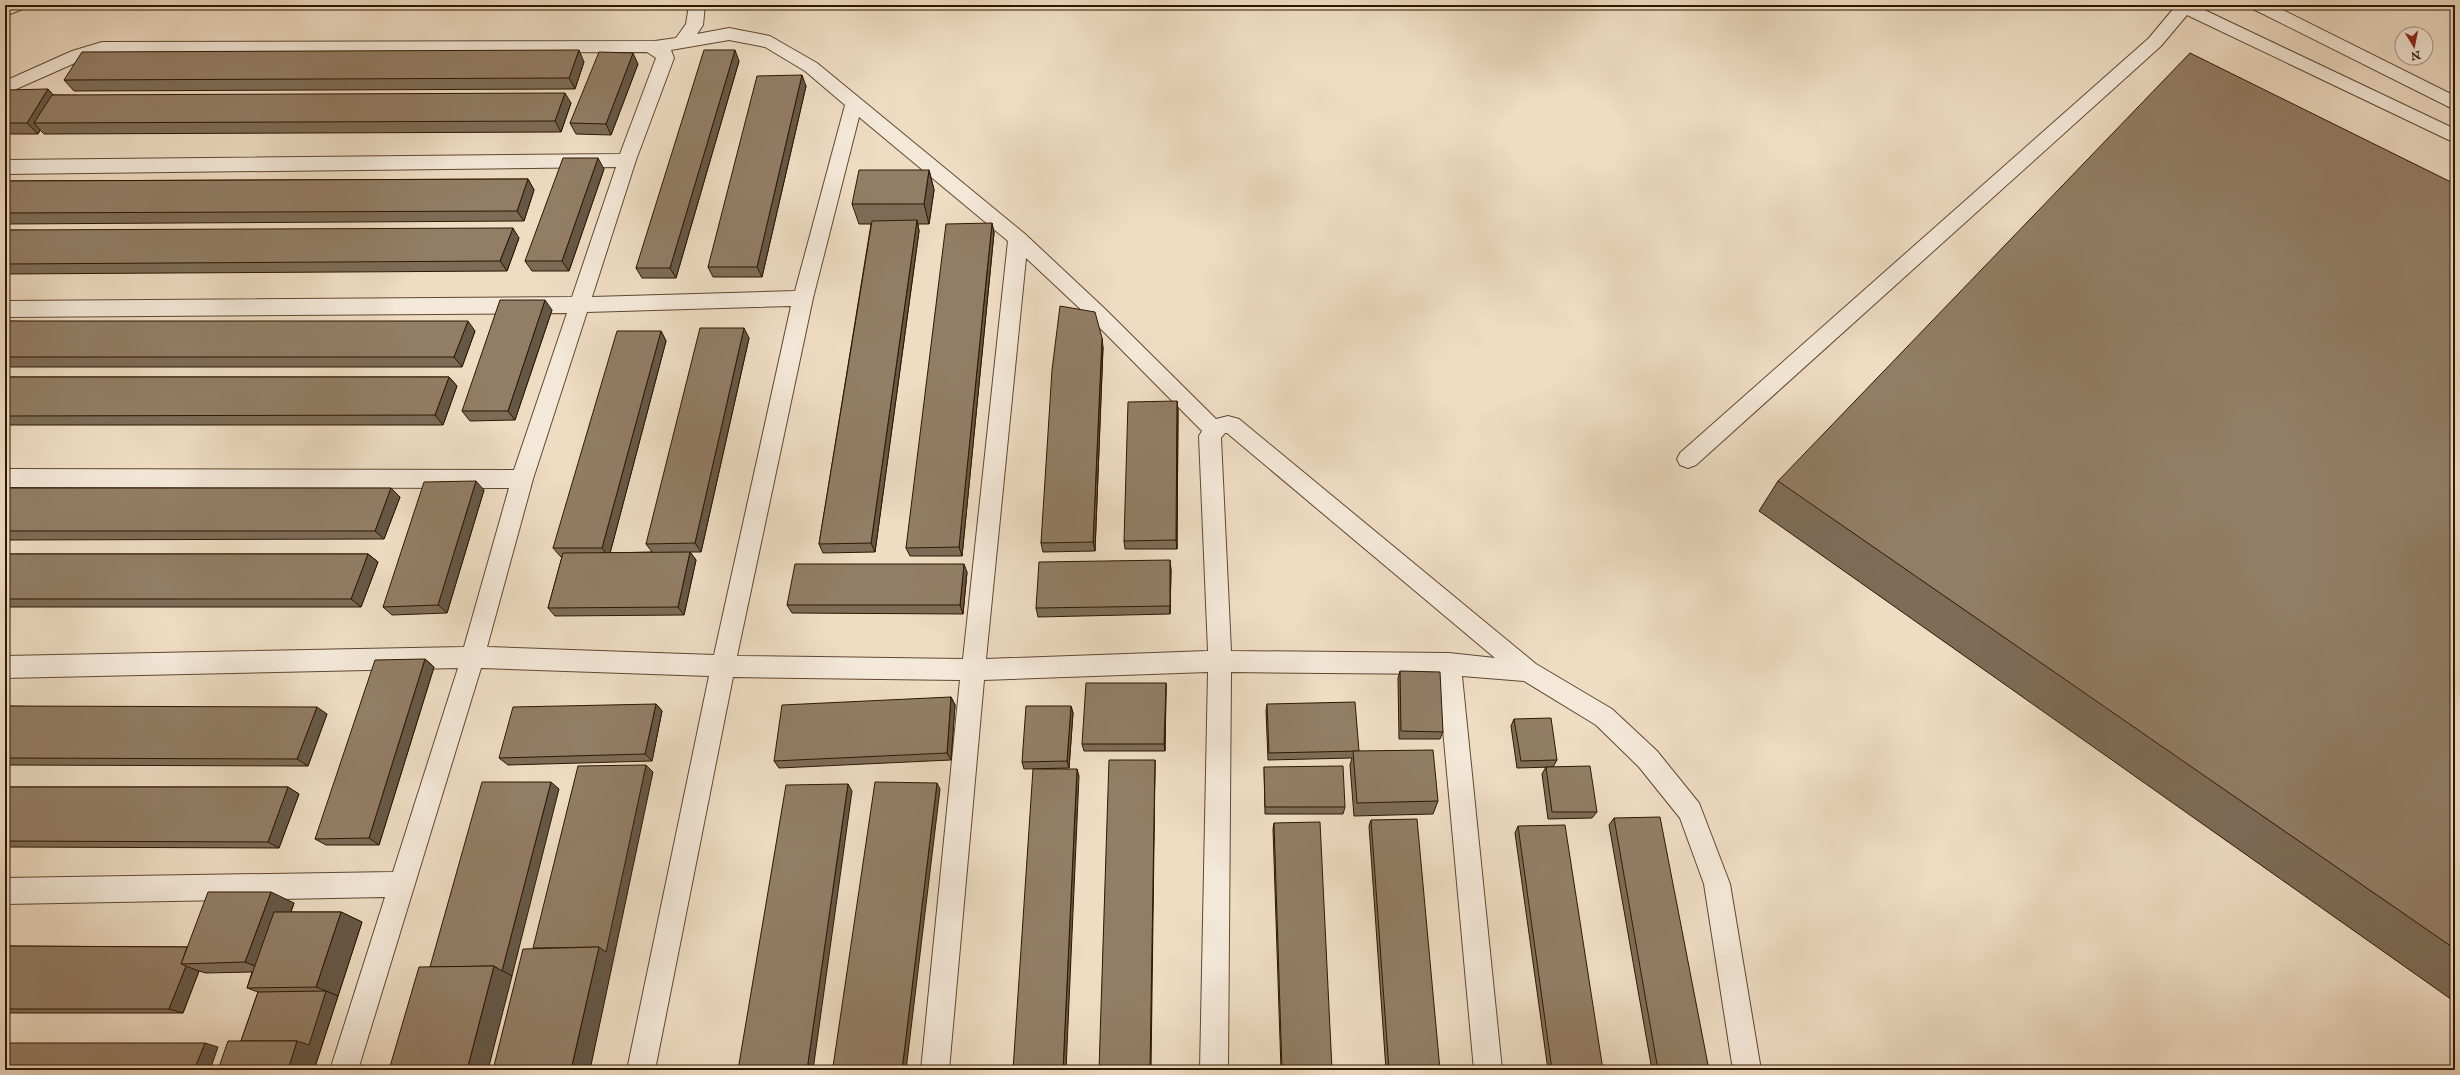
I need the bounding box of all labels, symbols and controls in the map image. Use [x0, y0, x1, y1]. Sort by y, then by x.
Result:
north arrow [2394, 26, 2434, 66]
text: N [2409, 47, 2422, 63]

